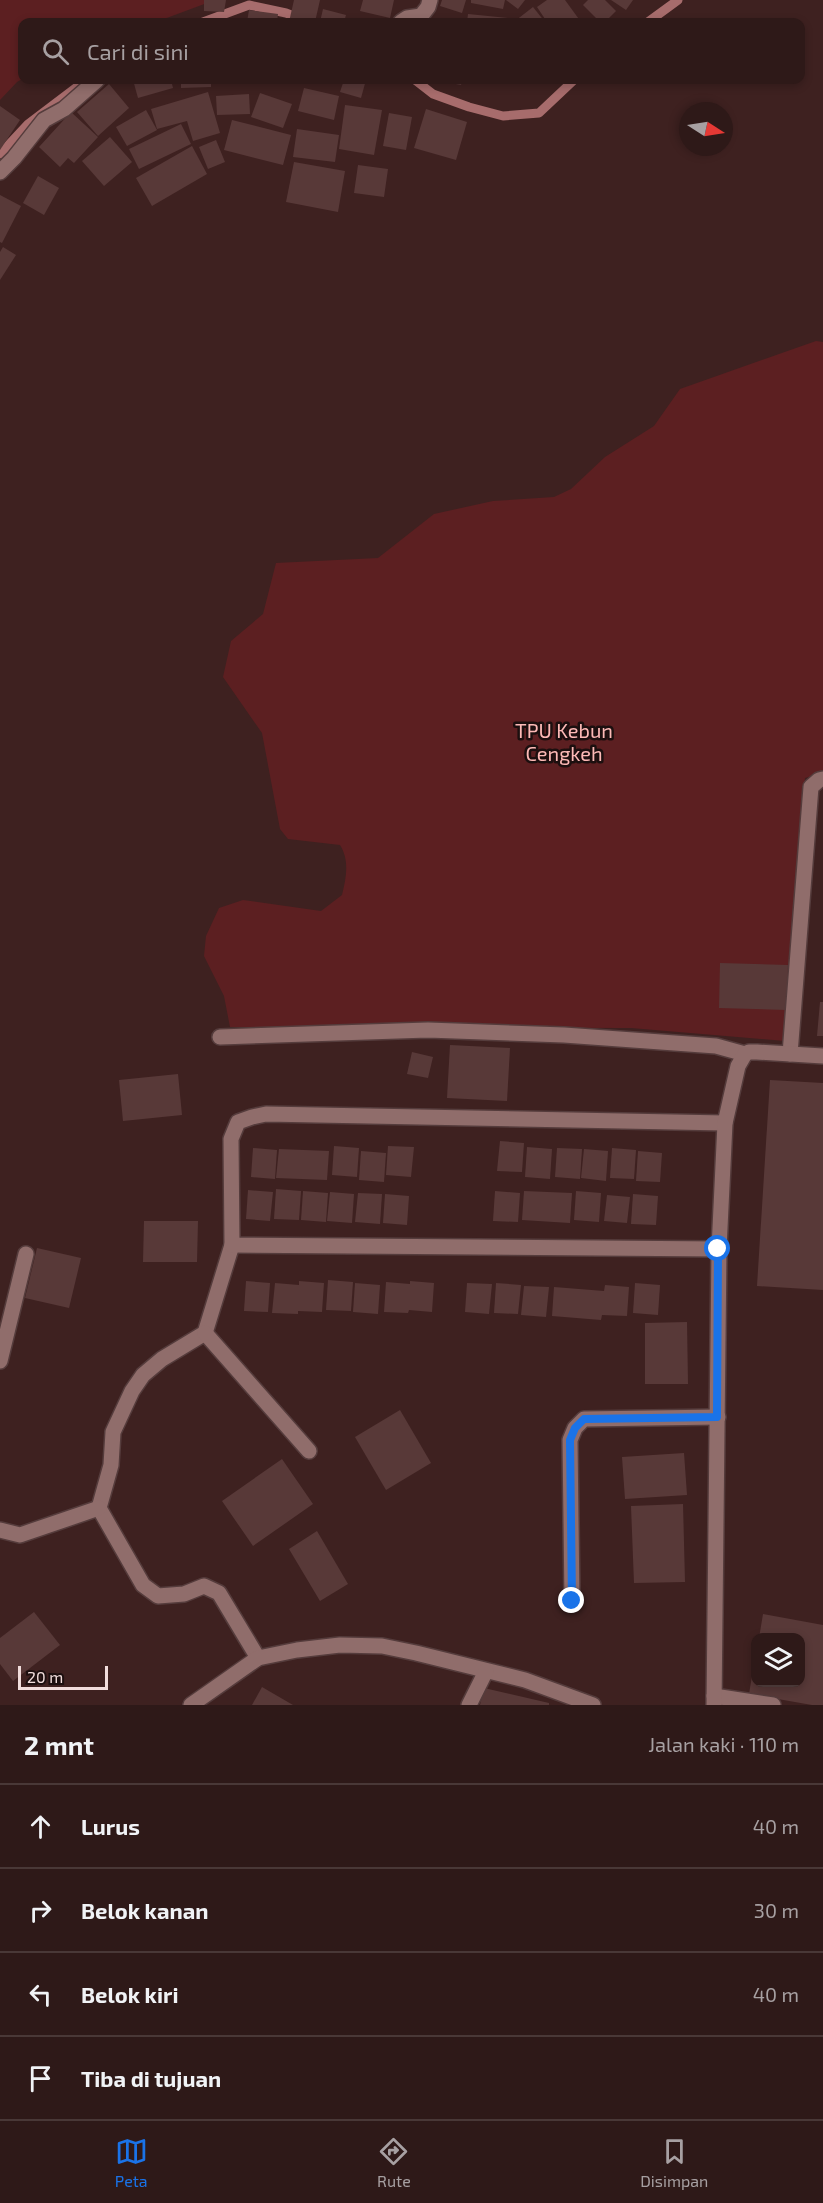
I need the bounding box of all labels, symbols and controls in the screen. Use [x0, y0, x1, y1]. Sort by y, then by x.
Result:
search box [18, 18, 805, 84]
icon: search [39, 35, 72, 68]
text: Cari di sini [87, 38, 189, 64]
north arrow [679, 102, 733, 156]
park label: TPU Kebun Cengkeh [515, 718, 613, 765]
route start [704, 1235, 730, 1261]
route end [558, 1587, 584, 1613]
map controls [751, 1633, 805, 1687]
button: layers [751, 1633, 805, 1687]
scale bar [18, 1663, 108, 1690]
text: 20 m [27, 1667, 63, 1686]
text: 2 mnt [24, 1729, 94, 1760]
text: Jalan kaki · 110 m [648, 1732, 799, 1756]
icon: ahead [24, 1810, 57, 1843]
text: Lurus [81, 1813, 140, 1839]
text: 40 m [753, 1814, 799, 1838]
icon: right [24, 1894, 57, 1927]
text: Belok kanan [81, 1897, 208, 1923]
text: 30 m [754, 1898, 799, 1922]
icon: left [24, 1978, 57, 2011]
text: Belok kiri [81, 1981, 178, 2007]
text: 40 m [753, 1982, 799, 2006]
icon: arrive [24, 2062, 57, 2095]
text: Tiba di tujuan [81, 2065, 221, 2091]
tab: Peta [115, 2135, 148, 2190]
tab: Rute [377, 2135, 411, 2190]
tab: Disimpan [640, 2135, 708, 2190]

